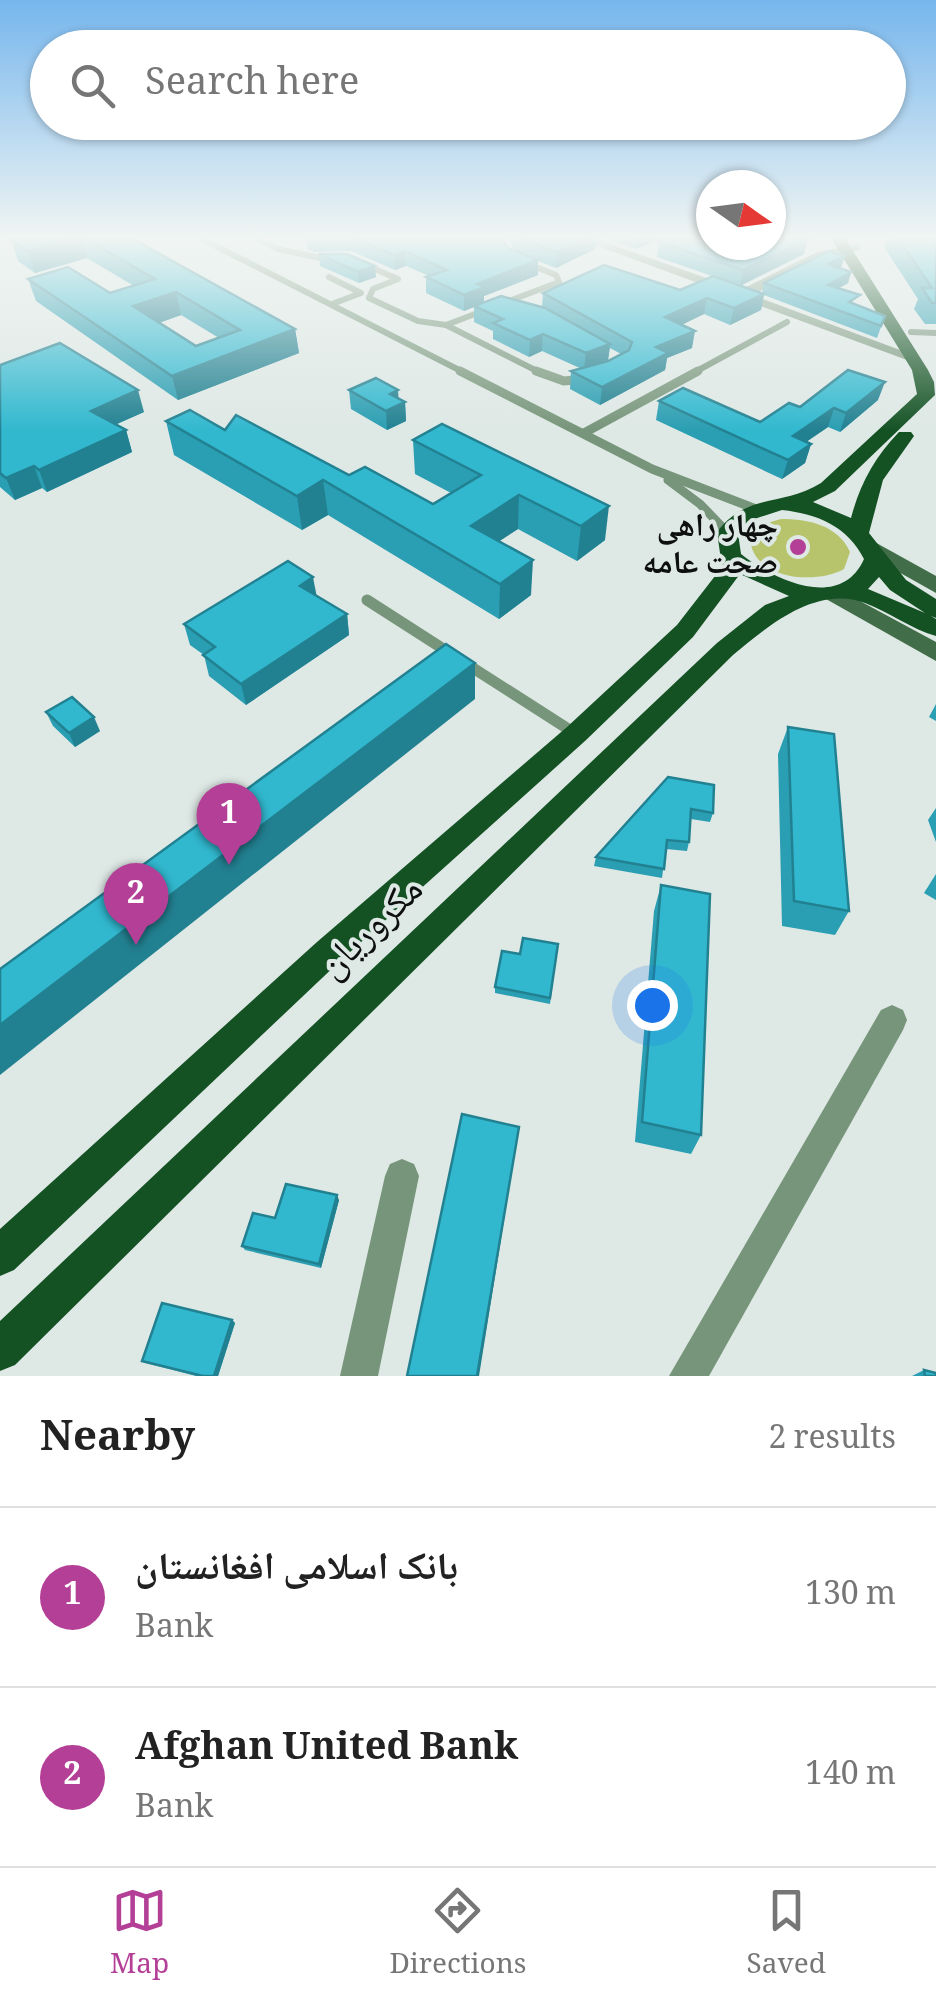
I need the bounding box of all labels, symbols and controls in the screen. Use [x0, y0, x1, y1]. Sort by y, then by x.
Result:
search box [30, 30, 906, 140]
text: Search here [145, 53, 359, 118]
icon: search [65, 58, 120, 113]
north arrow [696, 170, 786, 260]
place label: چهار راهی صحت عامه [643, 502, 778, 593]
marker: چهار راهی صحت عامه [787, 536, 809, 558]
pin: 1 [196, 782, 262, 865]
pin: 2 [104, 862, 168, 945]
street label: مکروریان [305, 862, 441, 998]
your location [627, 980, 678, 1031]
text: Nearby [40, 1405, 195, 1477]
text: 2 results [768, 1414, 896, 1468]
text: بانک اسلامی افغانستان [135, 1538, 458, 1603]
text: 1 [64, 1570, 81, 1624]
text: 130 m [805, 1570, 896, 1624]
text: Bank [135, 1603, 213, 1657]
text: Afghan United Bank [135, 1718, 518, 1783]
text: 2 [64, 1750, 81, 1804]
text: 140 m [805, 1750, 896, 1804]
text: Bank [135, 1783, 213, 1837]
tab: Map [110, 1883, 169, 1991]
tab: Directions [389, 1883, 526, 1991]
tab: Saved [747, 1883, 826, 1991]

